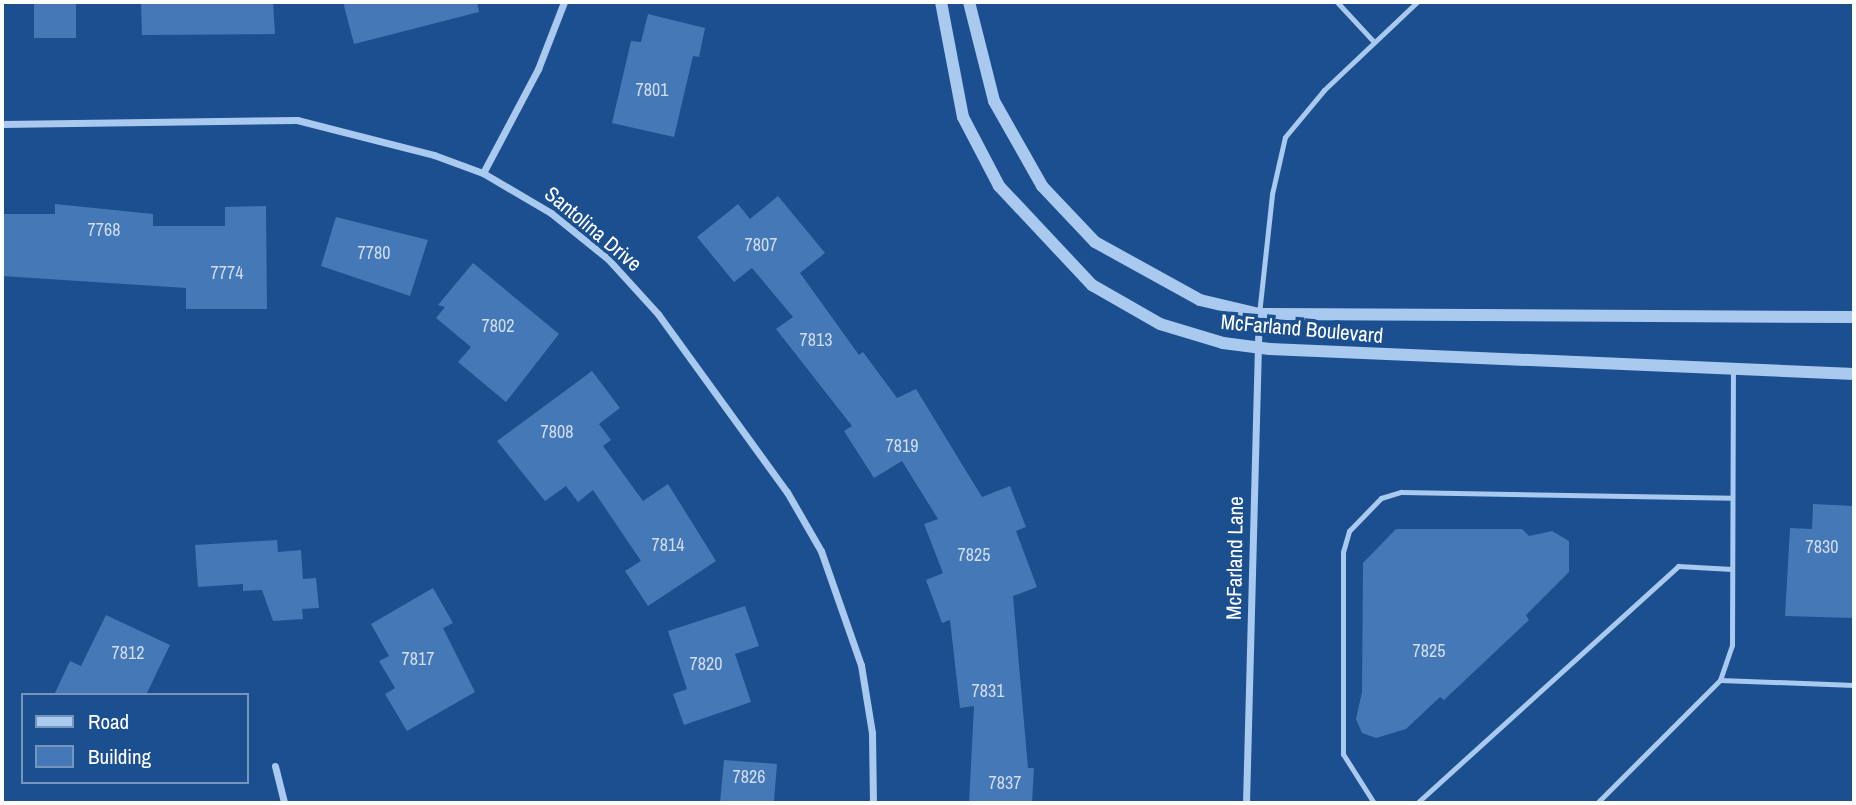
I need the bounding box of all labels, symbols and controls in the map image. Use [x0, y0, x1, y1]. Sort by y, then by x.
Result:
house number: 7801 [636, 79, 668, 101]
street label: Santolina Drive [539, 181, 647, 277]
house number: 7768 [88, 219, 120, 241]
house number: 7807 [745, 234, 777, 256]
house number: 7780 [358, 242, 390, 264]
house number: 7774 [211, 262, 243, 284]
street label: McFarland Boulevard [1220, 309, 1384, 349]
house number: 7802 [482, 315, 514, 337]
house number: 7813 [800, 329, 832, 351]
house number: 7808 [541, 421, 573, 443]
house number: 7819 [886, 435, 918, 457]
street label: McFarland Lane [1221, 496, 1249, 620]
house number: 7814 [652, 534, 684, 556]
house number: 7830 [1806, 536, 1838, 558]
house number: 7825 [958, 544, 990, 566]
house number: 7825 [1413, 640, 1445, 662]
house number: 7812 [112, 642, 144, 664]
house number: 7817 [402, 648, 434, 670]
house number: 7820 [690, 653, 722, 675]
house number: 7831 [972, 680, 1004, 702]
legend [21, 693, 248, 784]
text: Road [88, 707, 129, 736]
text: Building [88, 742, 151, 771]
house number: 7826 [733, 766, 765, 788]
house number: 7837 [989, 772, 1021, 794]

